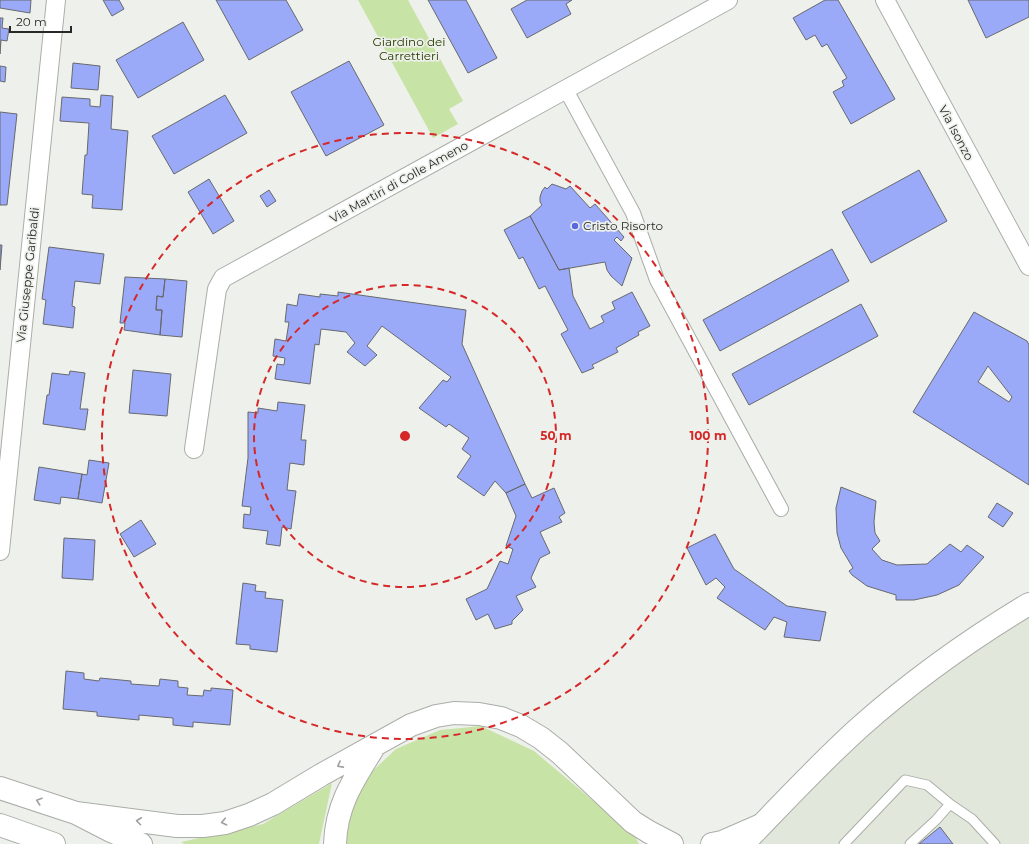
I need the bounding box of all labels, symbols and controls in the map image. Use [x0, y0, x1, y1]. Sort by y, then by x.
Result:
scale bar [10, 8, 71, 34]
text: 20 m [16, 14, 47, 29]
park label: Giardino dei Carrettieri [373, 34, 446, 63]
street label: Via Isonzo [936, 103, 977, 163]
street label: Via Martiri di Colle Ameno [327, 137, 470, 226]
street label: Via Giuseppe Garibaldi [13, 207, 42, 343]
place label: Cristo Risorto [583, 218, 663, 233]
marker: Cristo Risorto [570, 221, 580, 231]
text: 50 m [540, 428, 572, 443]
text: 100 m [690, 428, 726, 443]
centre of rings [398, 429, 412, 443]
one-way arrow [337, 760, 344, 767]
one-way arrow [35, 797, 42, 805]
one-way arrow [136, 817, 142, 826]
one-way arrow [221, 818, 227, 826]

